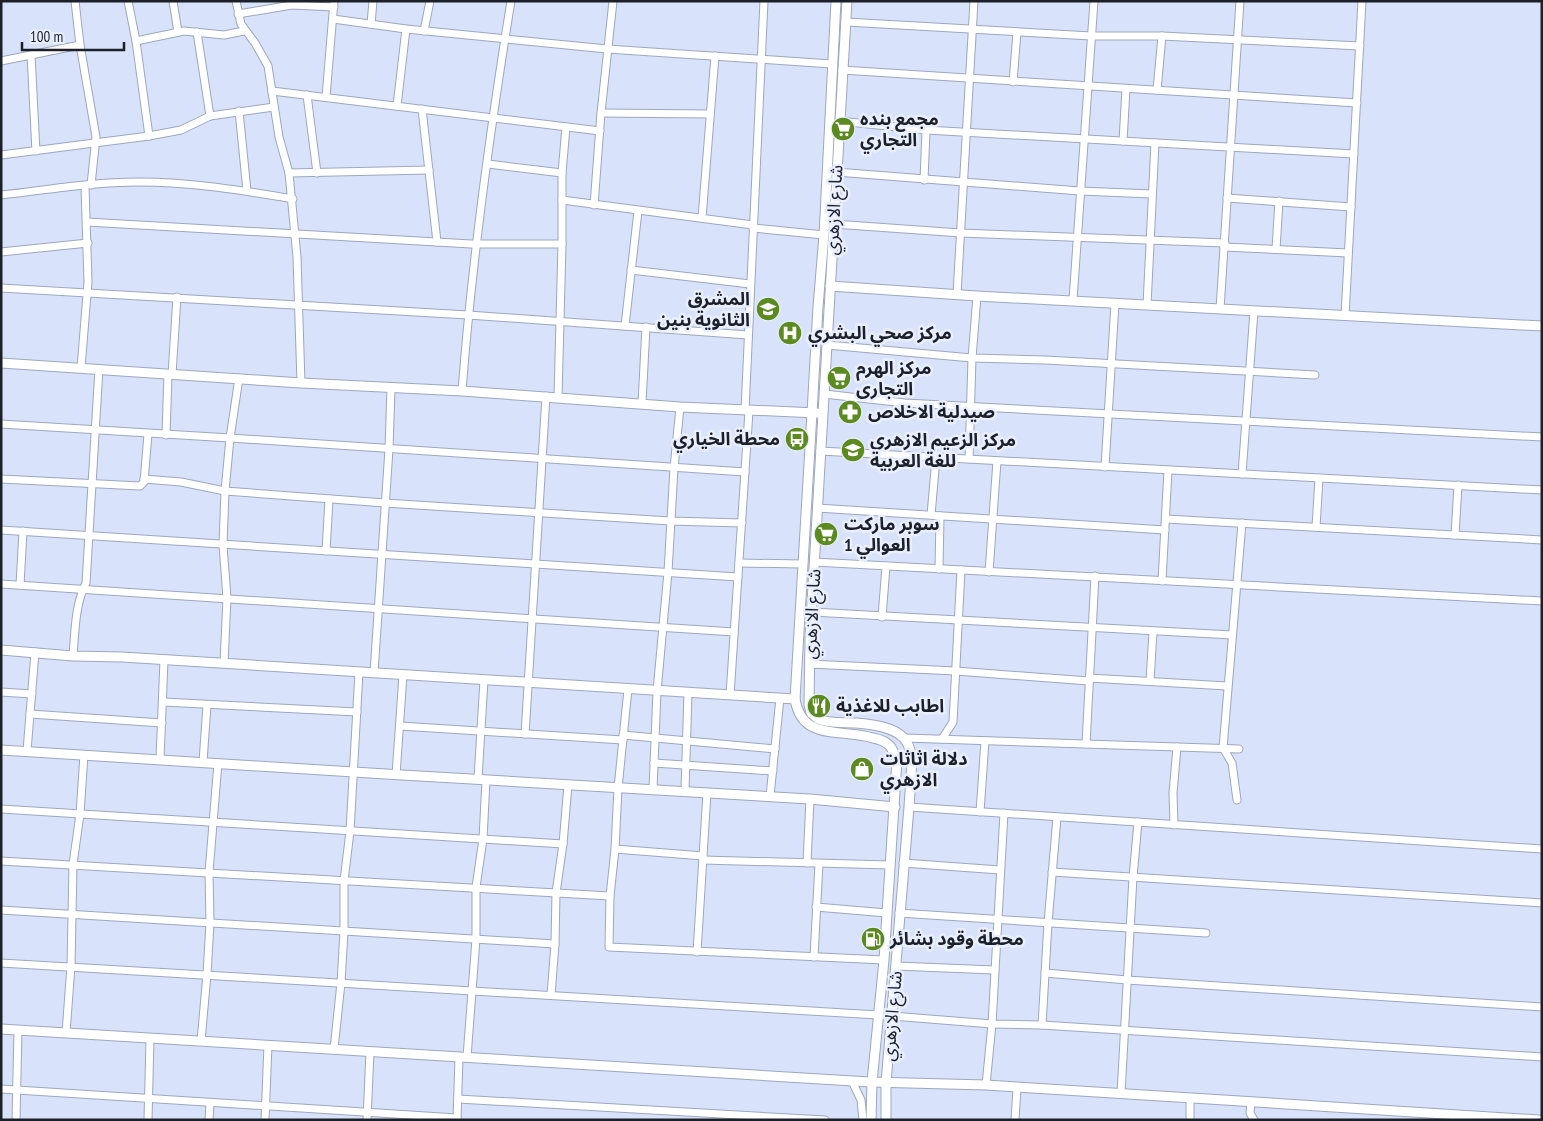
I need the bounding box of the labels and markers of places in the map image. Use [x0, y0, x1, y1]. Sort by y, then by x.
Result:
place label: مجمع بنده التجاري [860, 107, 939, 154]
supermarket icon: مجمع بنده التجاري [830, 116, 856, 142]
place label: المشرق الثانوية بنين [657, 287, 750, 331]
school or university icon: المشرق الثانوية بنين [755, 296, 781, 322]
hospital icon: مركز صحي البشري [777, 320, 803, 346]
place label: مركز صحي البشري [808, 321, 952, 347]
place label: مركز الهرم التجارى [856, 356, 932, 400]
supermarket icon: مركز الهرم التجارى [826, 365, 852, 391]
pharmacy icon: صيدلية الاخلاص [837, 399, 863, 425]
place label: صيدلية الاخلاص [868, 400, 995, 423]
bus stop icon: محطة الخياري [784, 426, 810, 452]
place label: محطة الخياري [673, 427, 780, 453]
place label: مركز الزعيم الازهري للغة العربية [870, 428, 1016, 472]
school or university icon: مركز الزعيم الازهري للغة العربية [840, 437, 866, 463]
place label: سوبر ماركت العوالي 1 [844, 512, 940, 559]
supermarket icon: سوبر ماركت العوالي 1 [813, 521, 839, 547]
restaurant icon: اطابب للاغذية [806, 693, 832, 719]
place label: اطابب للاغذية [836, 694, 944, 717]
place label: دلالة اثاثات الازهري [880, 747, 967, 794]
shop icon: دلالة اثاثات الازهري [849, 756, 875, 782]
fuel station icon: محطة وقود بشائر [860, 926, 886, 952]
place label: محطة وقود بشائر [889, 927, 1024, 950]

